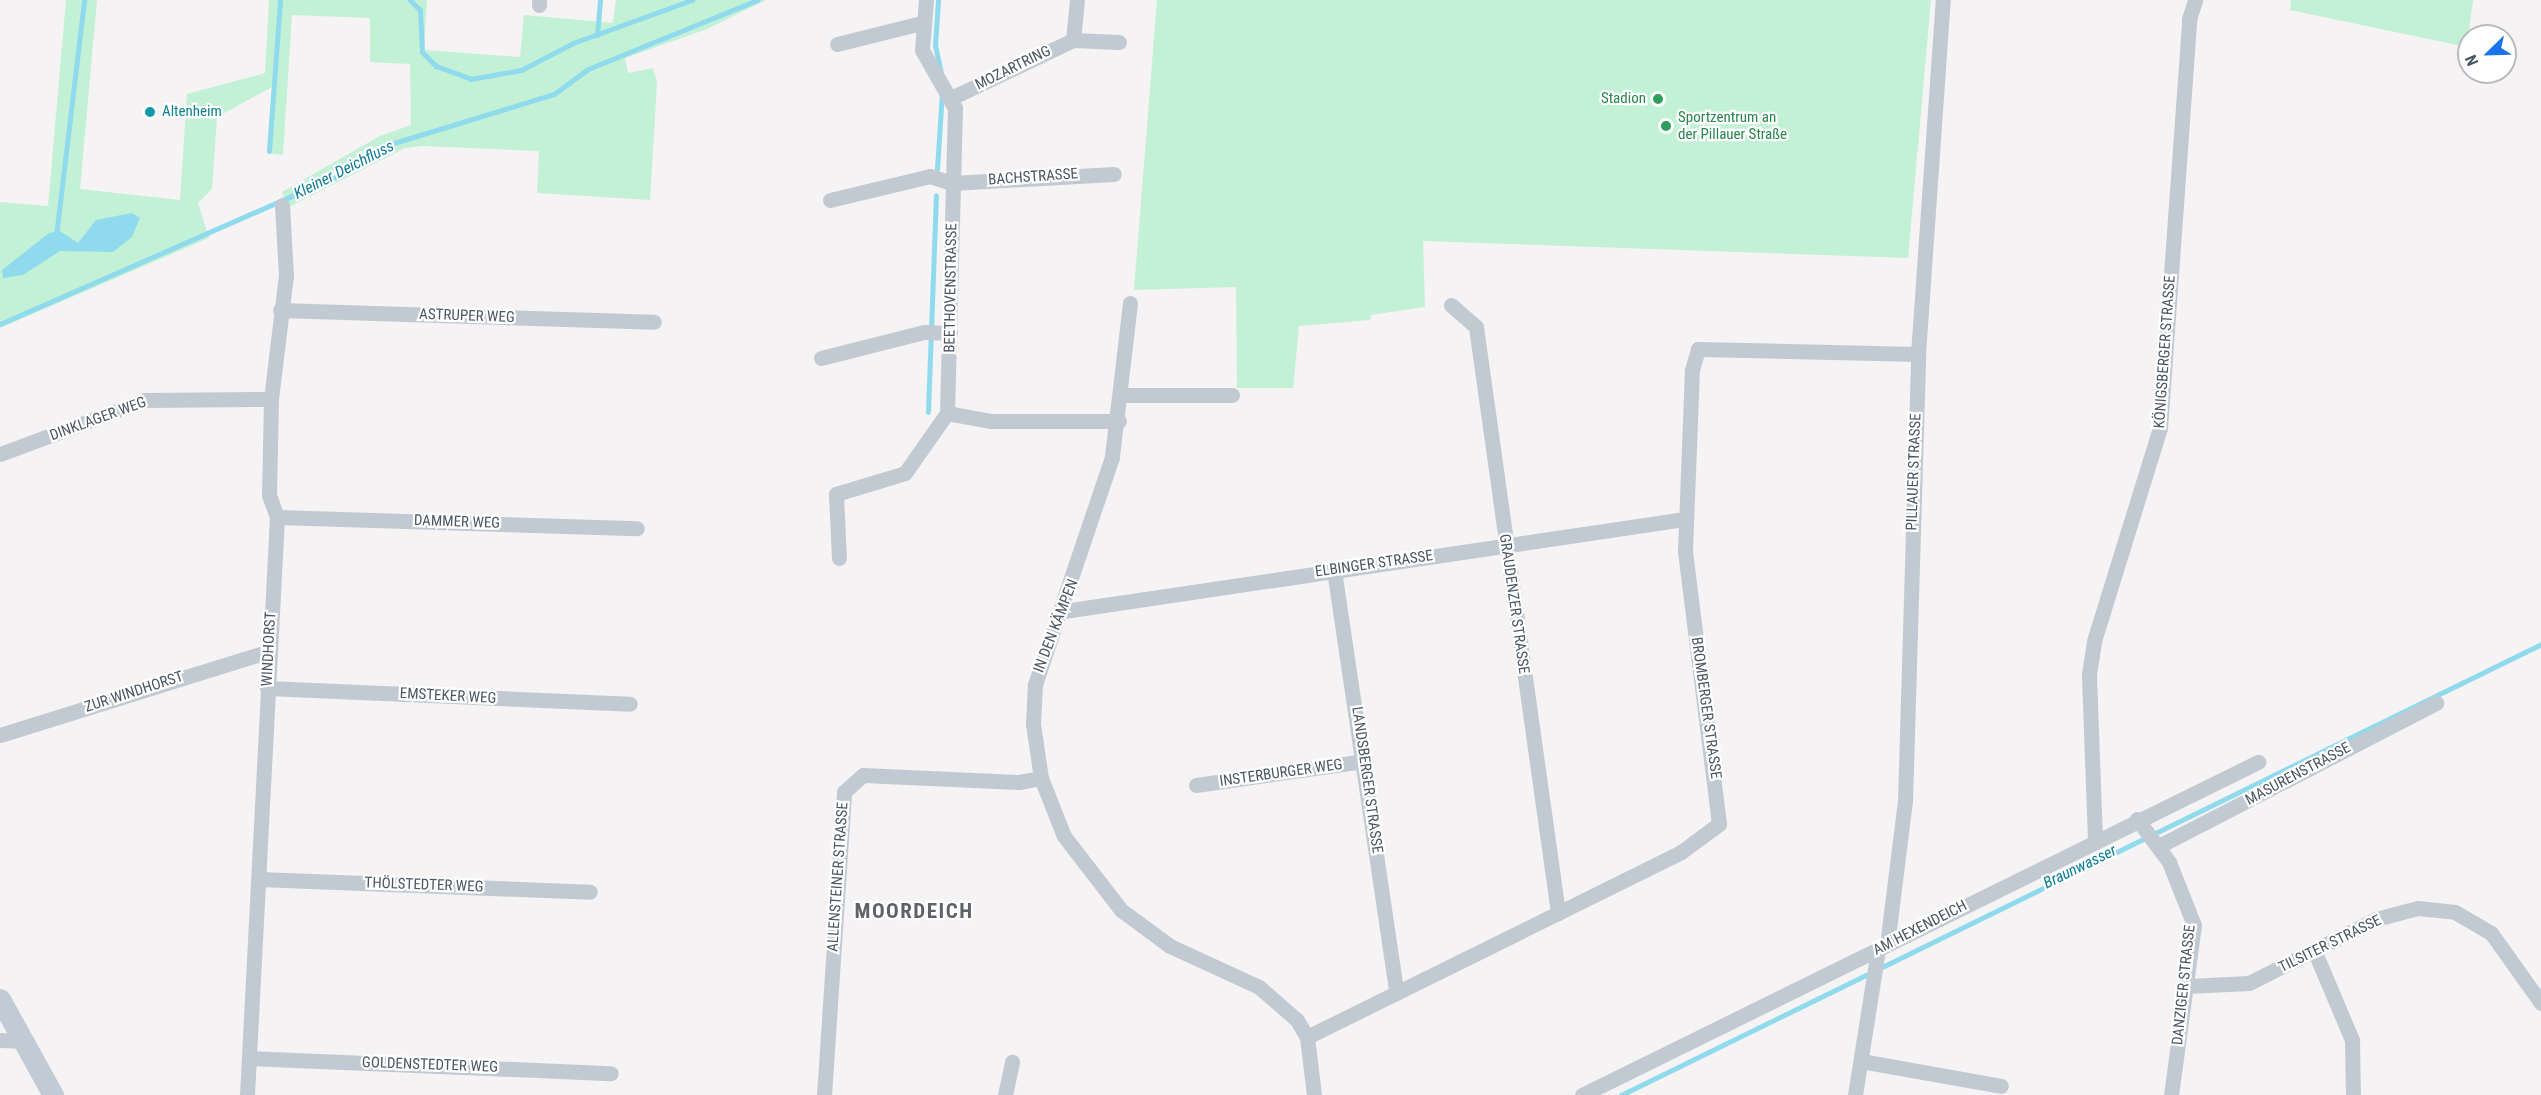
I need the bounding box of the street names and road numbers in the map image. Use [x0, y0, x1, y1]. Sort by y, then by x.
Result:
street label: MOZARTRING [972, 42, 1054, 94]
street label: BACHSTRASSE [988, 165, 1078, 189]
street label: BEETHOVENSTRASSE [941, 223, 961, 353]
street label: KÖNIGSBERGER STRASSE [2151, 275, 2179, 429]
street label: ASTRUPER WEG [419, 305, 515, 327]
street label: DINKLAGER WEG [47, 393, 149, 445]
street label: PILLAUER STRASSE [1903, 413, 1925, 531]
street label: DAMMER WEG [414, 511, 500, 533]
street label: GRAUDENZER STRASSE [1495, 533, 1533, 675]
street label: ELBINGER STRASSE [1314, 547, 1434, 581]
street label: IN DEN KÄMPEN [1030, 577, 1082, 675]
street label: WINDHORST [258, 611, 280, 687]
street label: BROMBERGER STRASSE [1687, 636, 1725, 780]
street label: ZUR WINDHORST [82, 668, 186, 716]
street label: EMSTEKER WEG [399, 684, 497, 708]
street label: LANDSBERGER STRASSE [1348, 705, 1386, 855]
street label: MASURENSTRASSE [2242, 739, 2354, 809]
street label: INSTERBURGER WEG [1218, 755, 1344, 791]
street label: ALLENSTEINER STRASSE [824, 802, 852, 952]
street label: THÖLSTEDTER WEG [364, 874, 484, 896]
street label: AM HEXENDEICH [1870, 897, 1970, 959]
street label: TILSITER STRASSE [2276, 911, 2384, 977]
street label: DANZIGER STRASSE [2169, 924, 2199, 1046]
street label: GOLDENSTEDTER WEG [362, 1054, 498, 1076]

